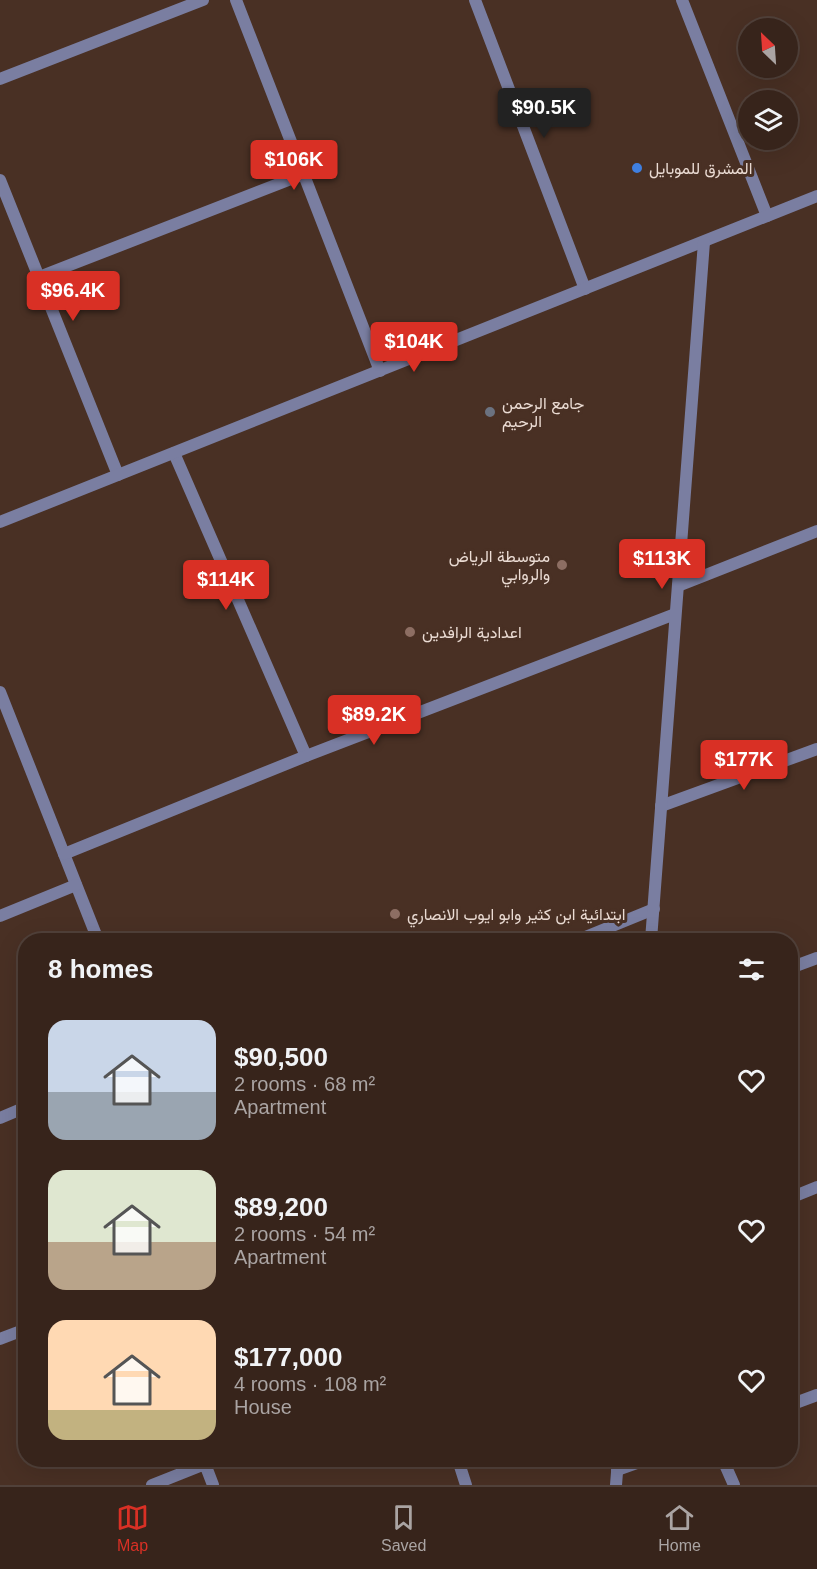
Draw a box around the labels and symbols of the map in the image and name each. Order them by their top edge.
north arrow [738,18,798,78]
pin: $90.5K [495,88,593,139]
pin: $106K [252,140,336,191]
place label: المشرق للموبايل [649,160,752,179]
marker: المشرق للموبايل [630,161,644,175]
pin: $96.4K [24,271,122,322]
pin: $104K [372,322,456,373]
place label: جامع الرحمن الرحيم [502,395,584,432]
marker: جامع الرحمن الرحيم [483,405,497,419]
pin: $113K [620,539,704,590]
place label: متوسطة الرياض والروابي [449,548,550,588]
marker: متوسطة الرياض والروابي [555,558,569,572]
pin: $114K [184,560,268,611]
place label: اعدادية الرافدين [422,624,522,643]
marker: اعدادية الرافدين [403,625,417,639]
pin: $89.2K [325,695,423,746]
pin: $177K [702,740,786,791]
place label: ابتدائية ابن كثير وابو ايوب الانصاري [407,906,625,928]
marker: ابتدائية ابن كثير وابو ايوب الانصاري [388,907,402,921]

